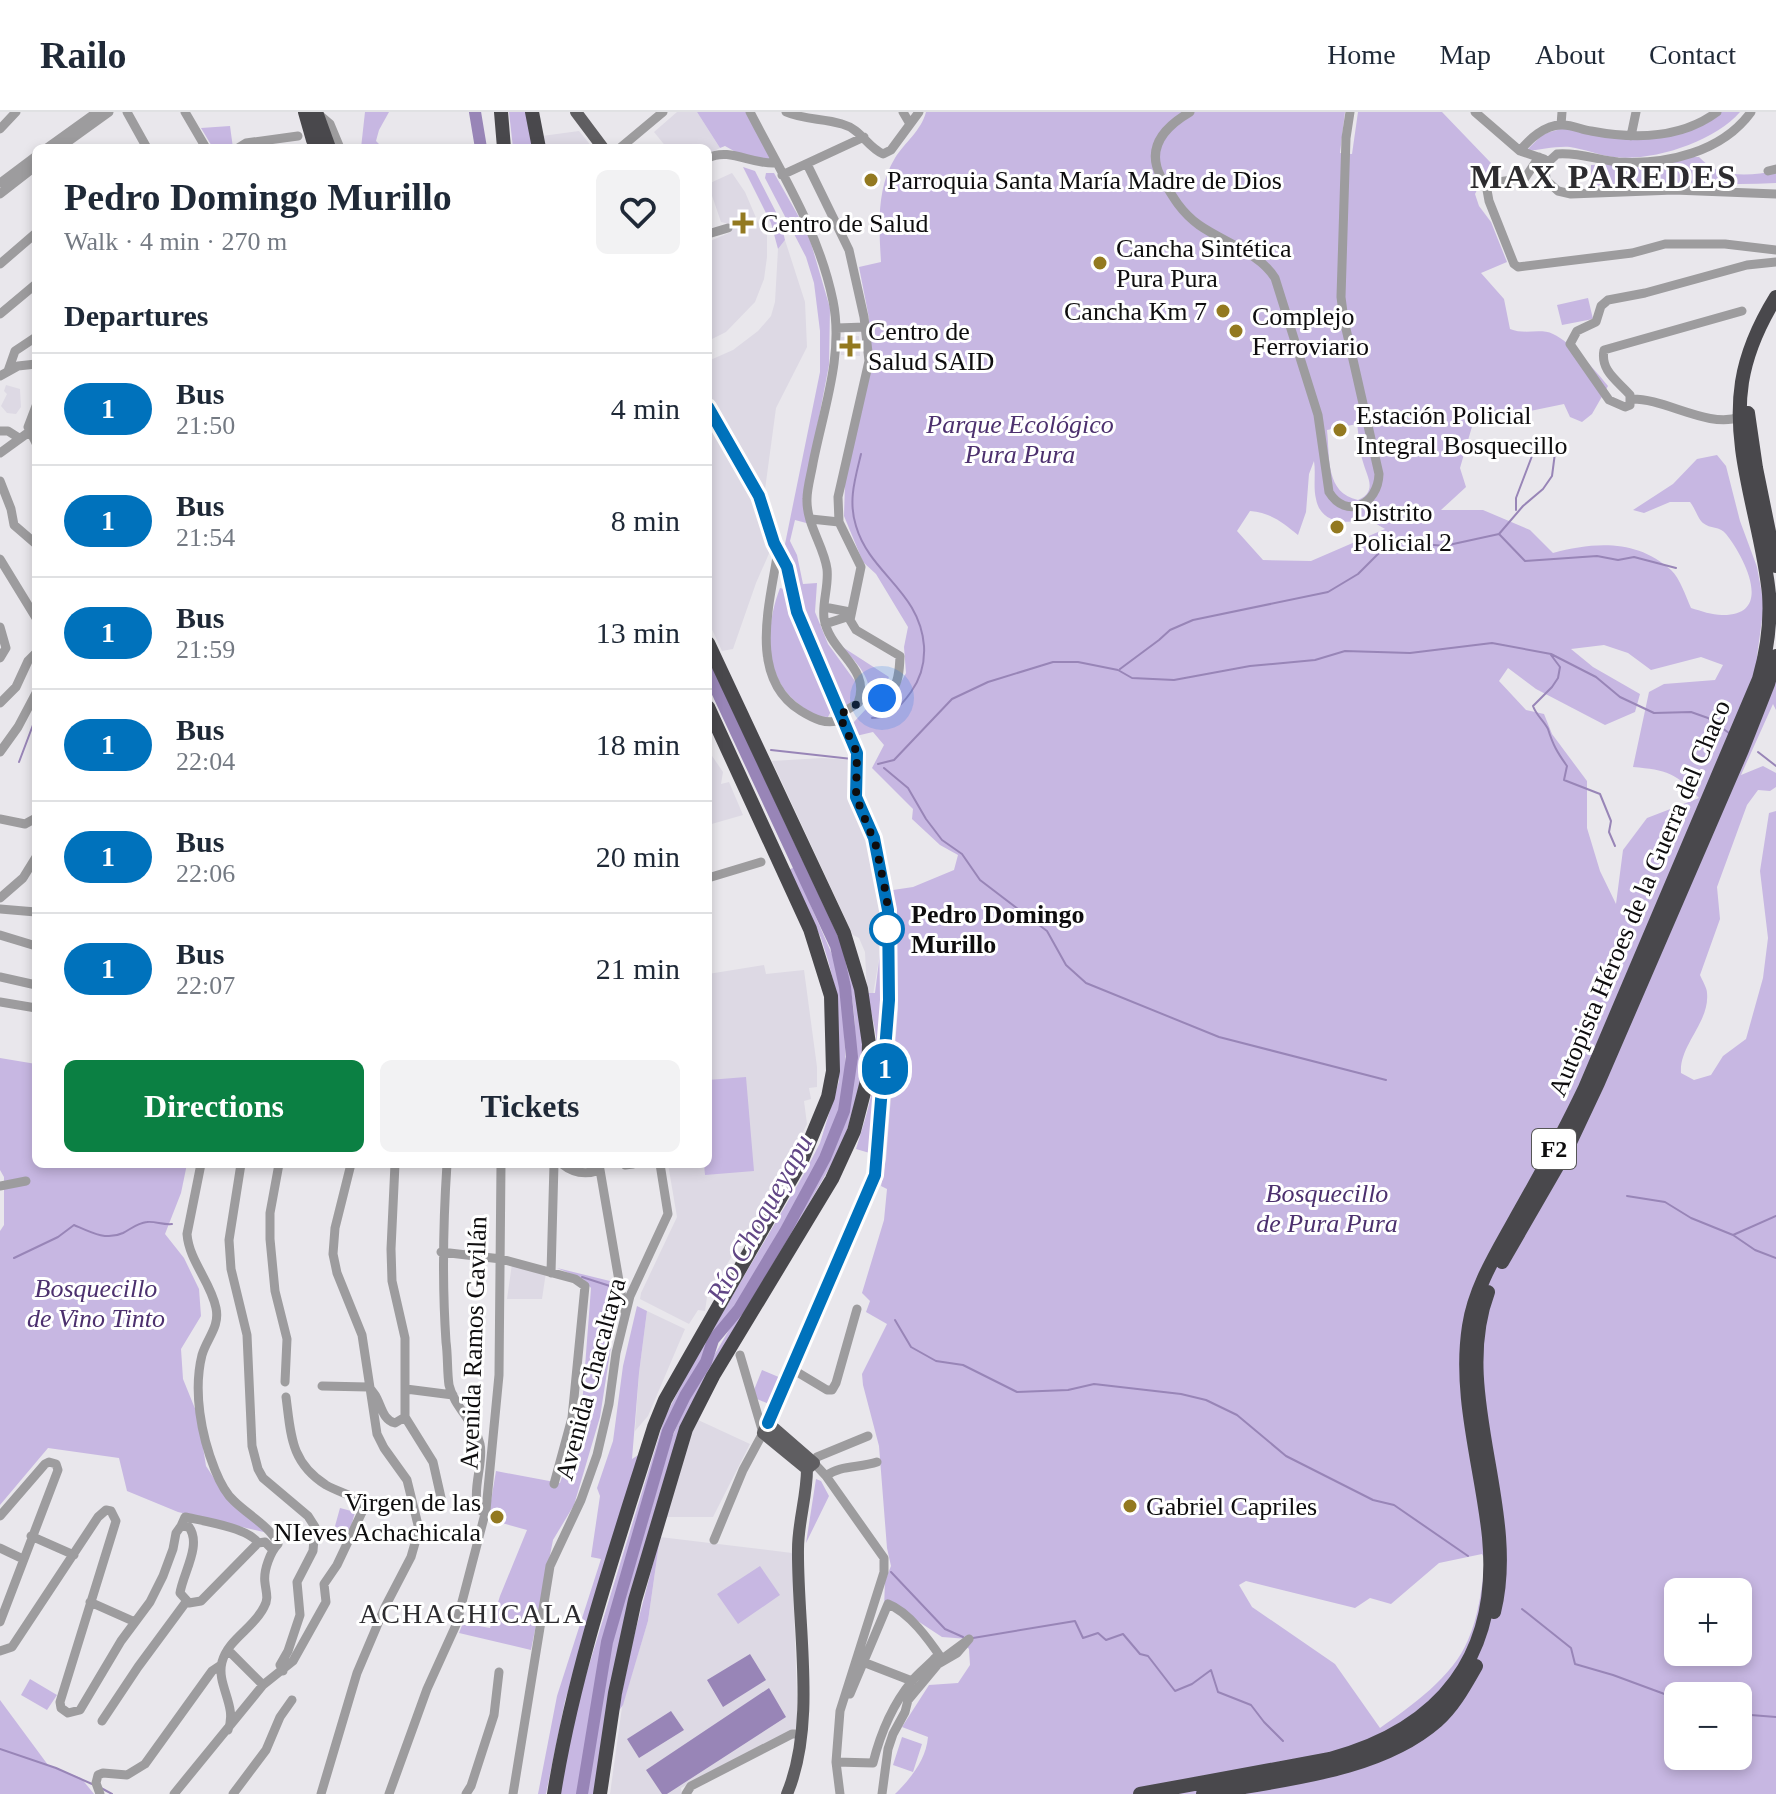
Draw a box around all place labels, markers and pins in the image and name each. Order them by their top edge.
place label: Parroquia Santa María Madre de Dios [887,166,1282,195]
marker: Parroquia Santa María Madre de Dios [862,171,880,189]
place label: Centro de Salud [761,209,929,238]
marker: Centro de Salud [732,212,754,234]
place label: Cancha Sintética Pura Pura [1116,234,1292,293]
marker: Cancha Sintética Pura Pura [1091,254,1109,272]
place label: Cancha Km 7 [1064,297,1207,326]
marker: Cancha Km 7 [1214,302,1232,320]
place label: Complejo Ferroviario [1252,302,1369,361]
place label: Centro de Salud SAID [868,317,994,376]
marker: Complejo Ferroviario [1227,322,1245,340]
marker: Centro de Salud SAID [839,335,861,357]
place label: Estación Policial Integral Bosquecillo [1356,401,1568,460]
marker: Estación Policial Integral Bosquecillo [1331,421,1349,439]
place label: Distrito Policial 2 [1353,498,1452,557]
marker: Distrito Policial 2 [1328,518,1346,536]
place label: Pedro Domingo Murillo [911,900,1085,959]
marker: Pedro Domingo Murillo [870,912,904,946]
place label: Virgen de las NIeves Achachicala [274,1488,481,1547]
place label: Gabriel Capriles [1146,1492,1317,1521]
marker: Gabriel Capriles [1121,1497,1139,1515]
marker: Virgen de las NIeves Achachicala [488,1508,506,1526]

